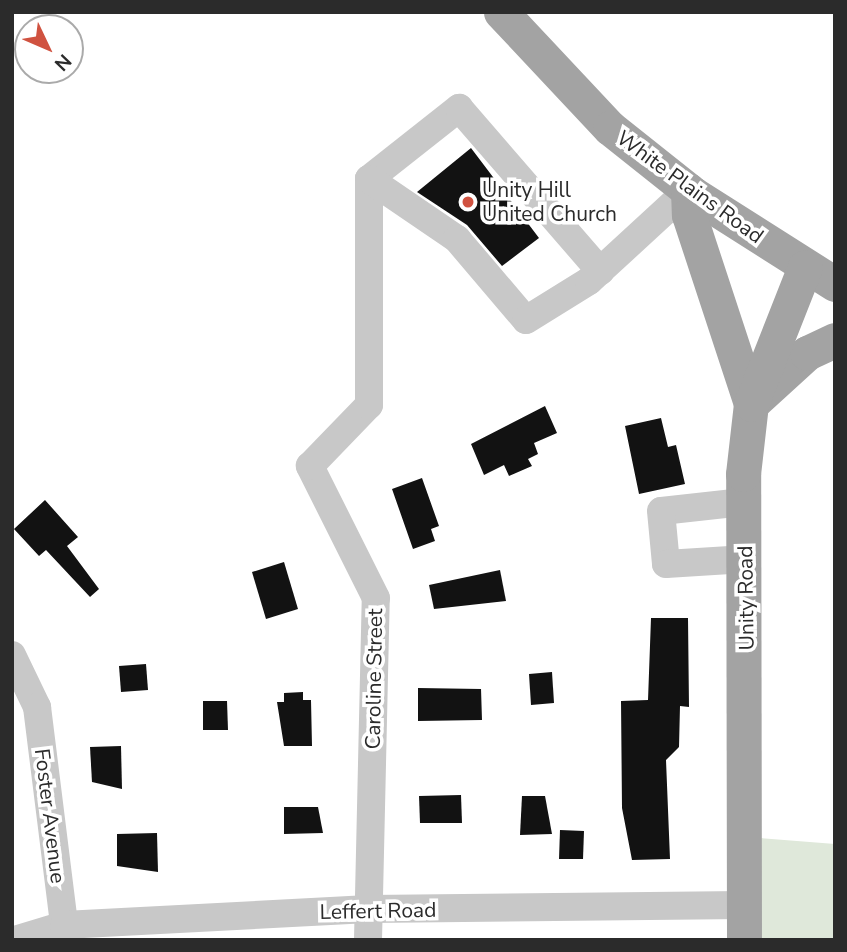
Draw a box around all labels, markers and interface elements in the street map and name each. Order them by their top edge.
north arrow [14,14,84,84]
text: N [48,48,77,76]
street label: White Plains Road [612,125,768,249]
place label: Unity Hill United Church [482,177,617,227]
marker: Unity Hill United Church [460,194,476,210]
street label: Unity Road [732,545,760,651]
street label: Caroline Street [360,608,388,750]
street label: Foster Avenue [29,747,71,885]
street label: Leffert Road [319,897,437,925]

